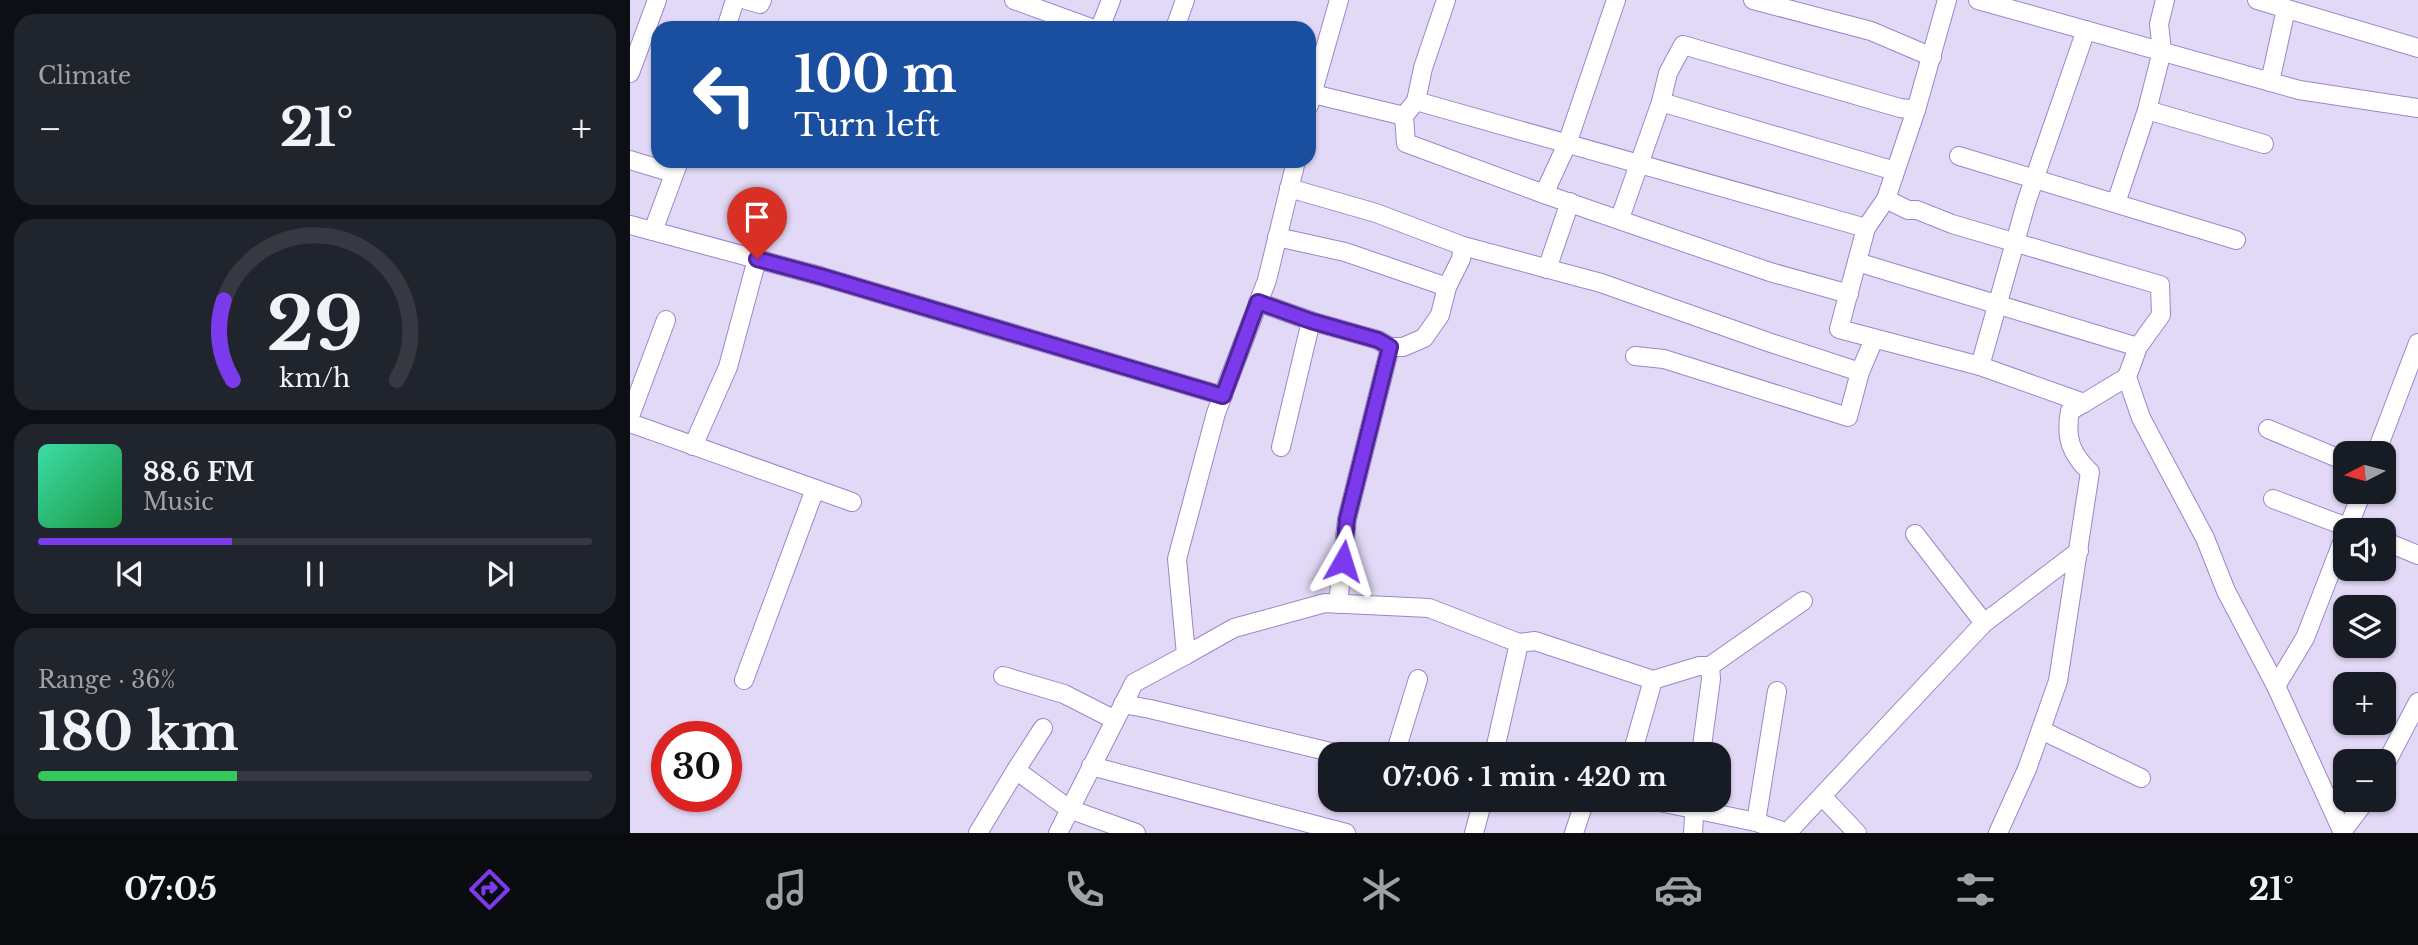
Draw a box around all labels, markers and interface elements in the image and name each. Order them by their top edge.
text: 100 m [794,44,957,105]
icon: left [679,49,770,140]
text: Climate [38,62,131,90]
text: 21° [280,96,354,160]
text: − [38,105,62,152]
text: + [571,105,592,152]
text: Turn left [794,105,940,145]
pin [727,187,787,259]
icon: arrive [738,198,776,236]
text: 29 [267,280,363,371]
text: km/h [280,363,350,394]
north arrow [2333,441,2396,504]
map controls [2333,441,2396,812]
text: 88.6 FM [143,456,255,488]
text: Music [143,488,214,516]
button: sound [2333,518,2396,581]
position arrow [1306,524,1380,598]
icon: previous [111,555,149,593]
icon: pause [296,555,334,593]
icon: next [481,555,519,593]
button: layers [2333,595,2396,658]
text: Range · 36% [38,666,176,694]
button: + [2333,672,2396,735]
text: 180 km [38,700,239,764]
speed limit sign: 30 [651,721,742,812]
button: − [2333,749,2396,812]
text: 07:06 · 1 min · 420 m [1382,761,1667,793]
icon: directions [465,865,514,914]
icon: music [762,865,811,914]
icon: phone [1060,865,1109,914]
icon: climate [1357,865,1406,914]
icon: car [1654,865,1703,914]
icon: filters [1951,865,2000,914]
text: 07:05 [124,869,217,909]
text: 21° [2248,869,2294,909]

